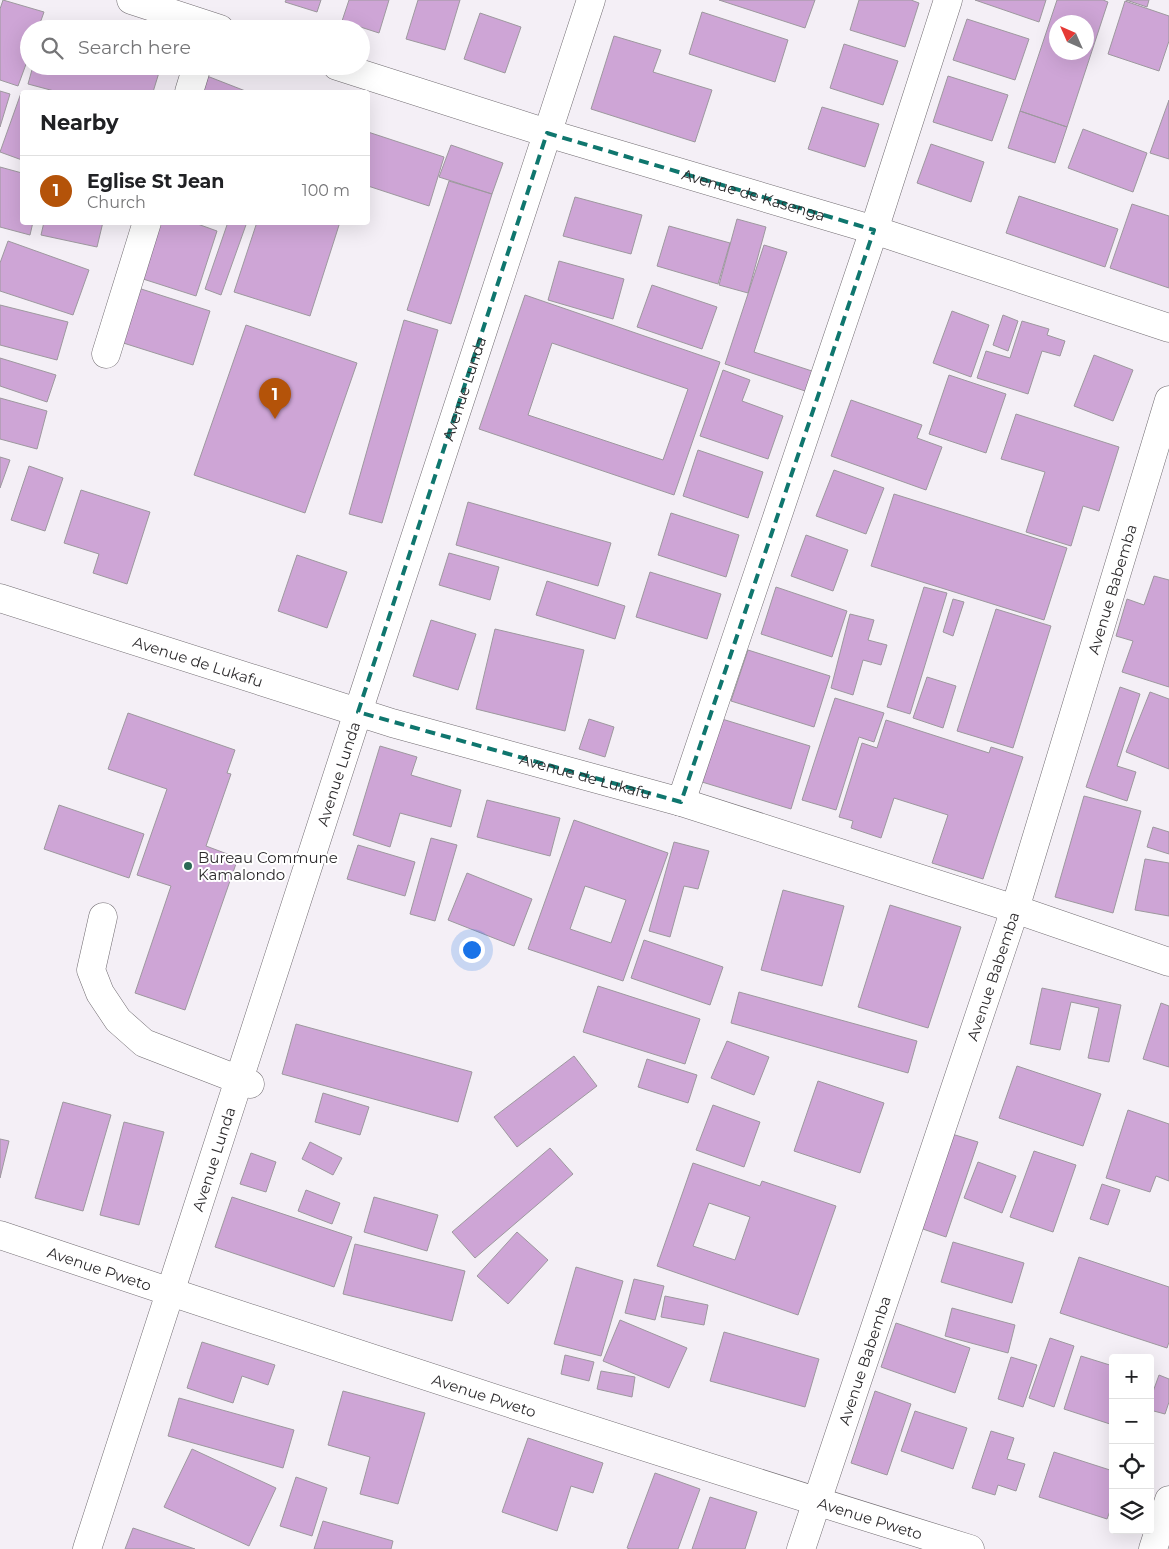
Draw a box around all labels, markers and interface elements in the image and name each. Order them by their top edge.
north arrow [1049,15,1094,60]
search box [20,20,370,75]
icon: search [38,34,66,62]
text: Search here [78,36,191,59]
text: Nearby [40,110,119,135]
street label: Avenue de Kasenga [680,164,828,225]
text: Eglise St Jean [87,170,224,193]
text: 1 [53,181,59,200]
text: 100 m [302,181,350,200]
text: Church [87,193,146,212]
street label: Avenue Lunda [438,334,490,443]
pin: 1 [259,378,291,419]
street label: Avenue Babemba [1083,522,1140,656]
street label: Avenue de Lukafu [131,632,266,691]
street label: Avenue Lunda [312,719,364,828]
street label: Avenue de Lukafu [518,749,653,803]
place label: Bureau Commune Kamalondo [198,848,338,884]
marker: Bureau Commune Kamalondo [182,860,194,872]
street label: Avenue Babemba [962,909,1023,1043]
your location [459,937,485,963]
street label: Avenue Lunda [188,1104,239,1214]
street label: Avenue Pweto [45,1242,154,1294]
street label: Avenue Babemba [834,1293,895,1427]
map controls [1109,1354,1154,1534]
button: + [1109,1354,1154,1399]
street label: Avenue Pweto [430,1369,539,1421]
button: − [1109,1399,1154,1444]
button: locate [1109,1444,1154,1489]
button: layers [1109,1489,1154,1534]
street label: Avenue Pweto [815,1493,925,1543]

